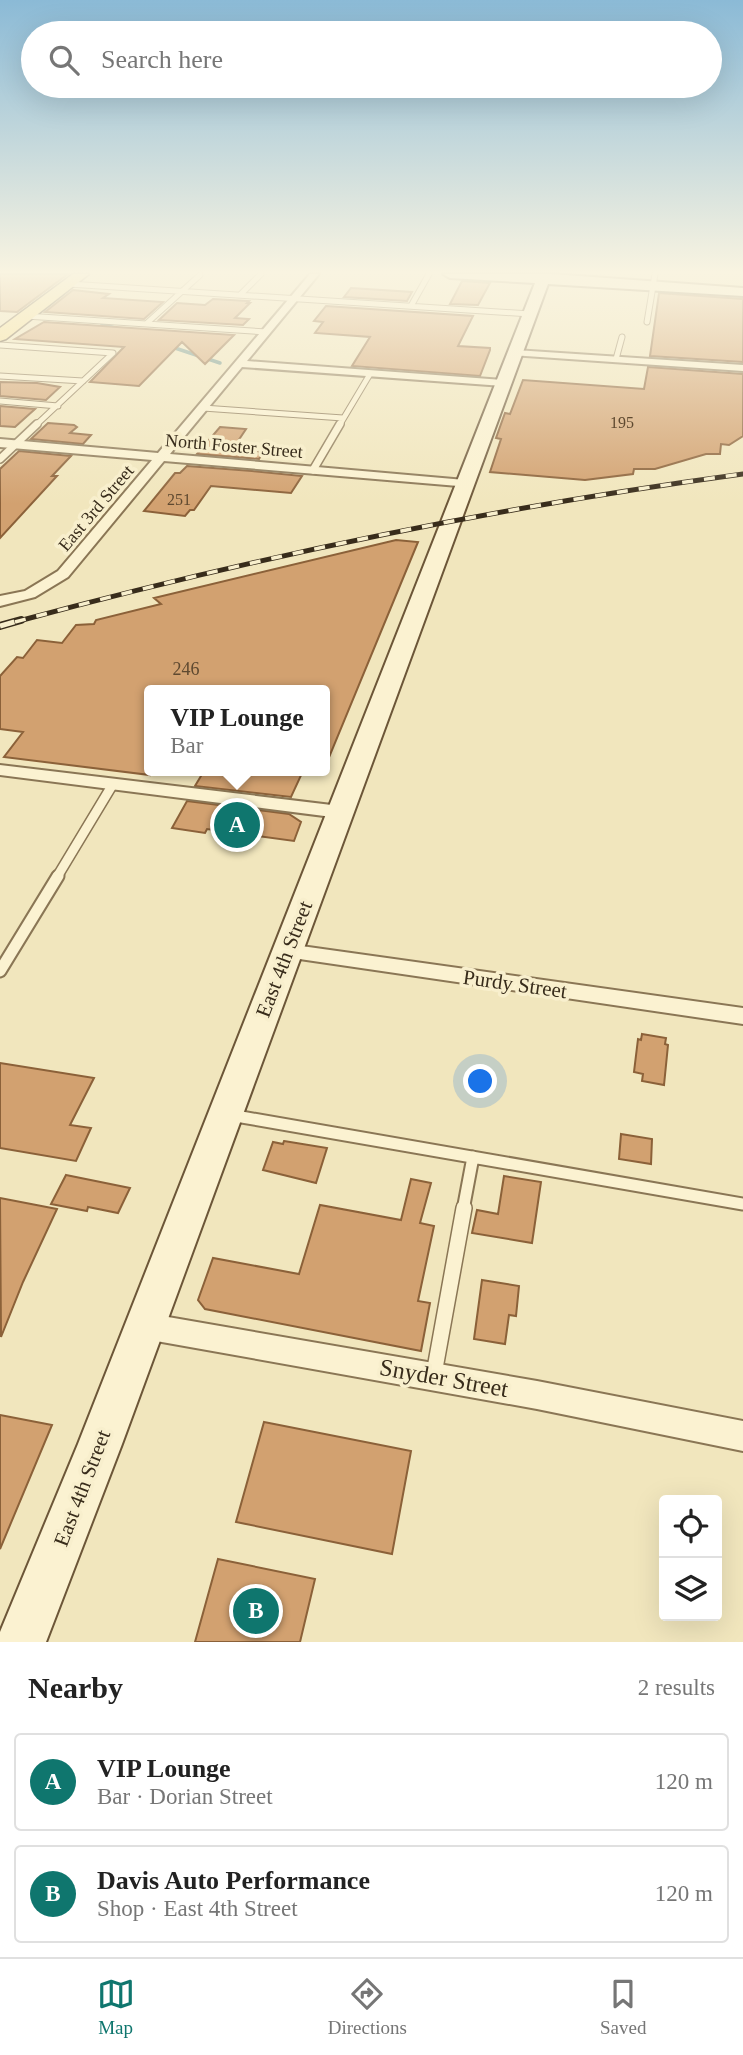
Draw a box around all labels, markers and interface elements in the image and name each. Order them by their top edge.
search box [21,21,722,98]
icon: search [45,41,83,79]
text: Search here [101,45,223,74]
house number: 195 [610,414,634,431]
street label: North Foster Street [164,430,304,462]
street label: East 3rd Street [54,461,138,555]
house number: 251 [167,491,191,508]
house number: 246 [173,659,200,679]
popup [144,685,330,776]
text: VIP Lounge [170,703,304,732]
text: Bar [170,733,203,758]
pin: A [214,799,260,851]
street label: East 4th Street [251,897,317,1020]
street label: Purdy Street [462,965,569,1003]
your location [463,1064,497,1098]
street label: Snyder Street [378,1354,511,1402]
street label: East 4th Street [49,1426,115,1549]
map controls [659,1495,722,1621]
button: locate [659,1495,722,1558]
button: layers [659,1558,722,1621]
pin: B [233,1585,279,1637]
text: Nearby [28,1671,123,1704]
text: 2 results [638,1675,715,1700]
text: VIP Lounge [97,1754,231,1783]
text: A [45,1769,61,1794]
text: 120 m [655,1769,713,1794]
text: Bar · Dorian Street [97,1784,273,1809]
text: Davis Auto Performance [97,1866,370,1895]
text: B [45,1881,61,1906]
text: 120 m [655,1881,713,1906]
text: Shop · East 4th Street [97,1896,298,1921]
tab: Map [97,1975,135,2039]
tab: Directions [328,1975,407,2039]
tab: Saved [600,1975,646,2039]

